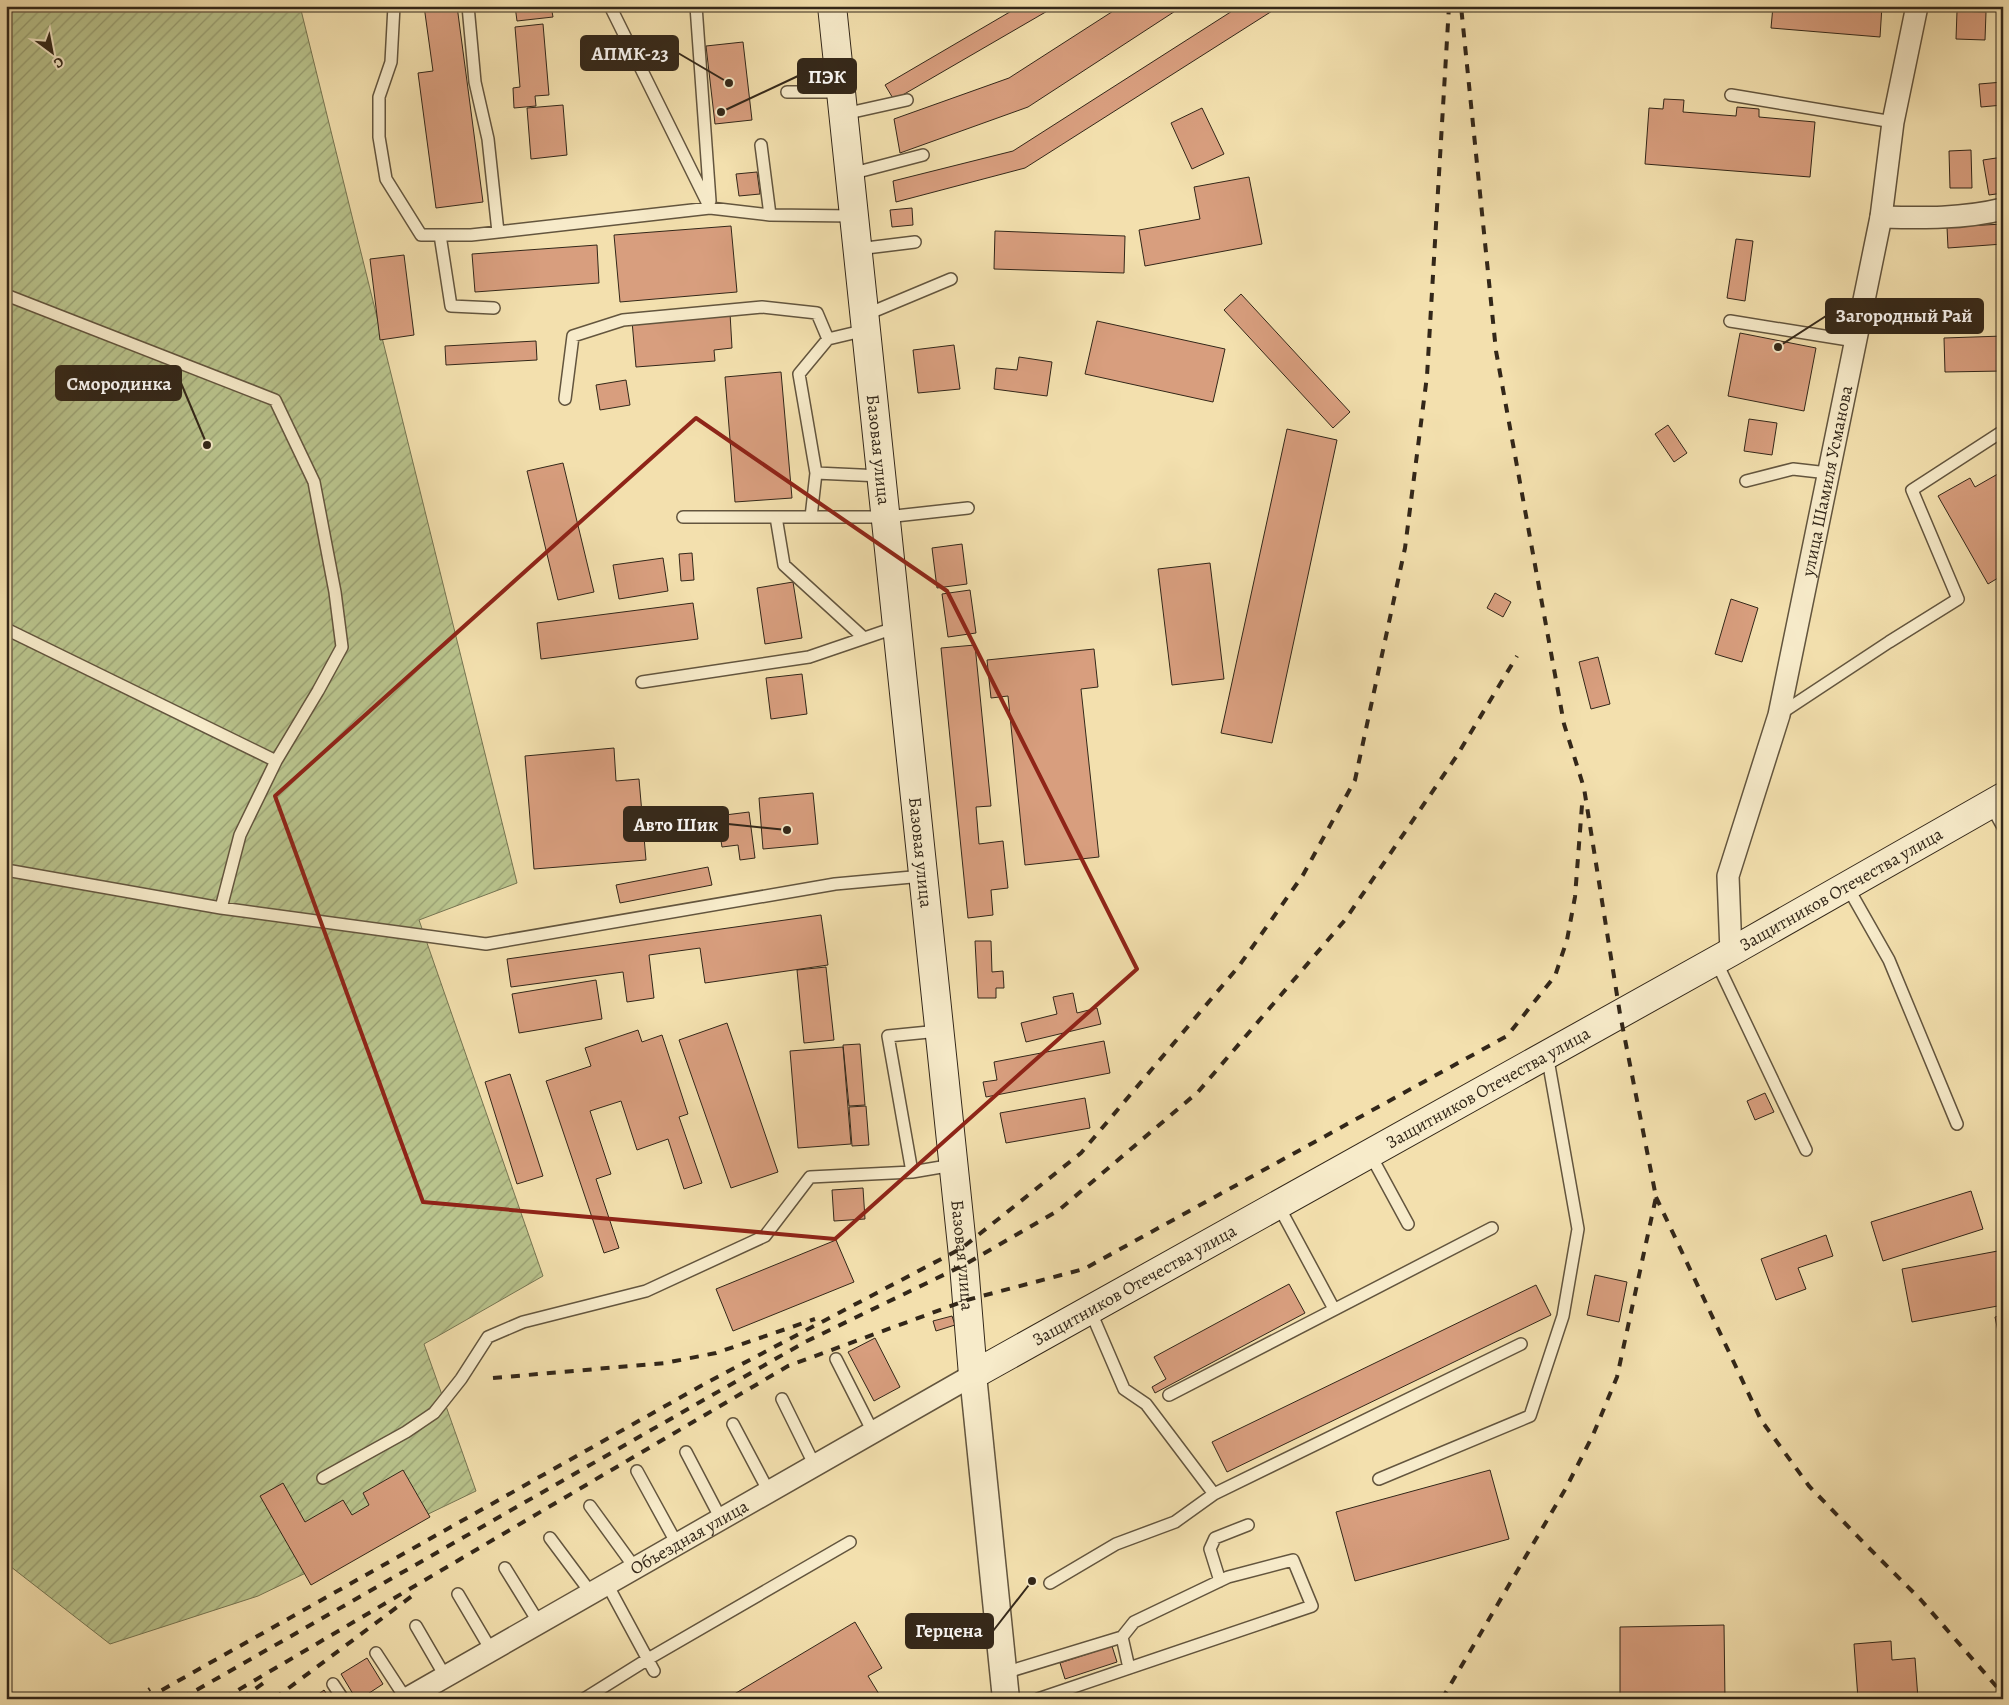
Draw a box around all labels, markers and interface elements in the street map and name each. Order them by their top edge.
north arrow [28,28,78,78]
callout: АПМК-23 [581,36,678,70]
text: АПМК-23 [590,41,669,67]
text: С [50,52,67,73]
callout: ПЭК [798,59,856,93]
text: ПЭК [808,64,846,90]
callout: Загородный Рай [1826,299,1983,333]
text: Загородный Рай [1836,303,1972,329]
callout: Смородинка [56,366,181,400]
text: Смородинка [67,371,172,397]
street label: улица Шамиля Усманова [1796,383,1858,579]
street label: Базовая улица [861,393,896,507]
street label: Базовая улица [903,796,939,910]
callout: Авто Шик [624,807,728,841]
text: Авто Шик [633,812,718,838]
street label: Защитников Отечества улица [1735,822,1948,957]
street label: Защитников Отечества улица [1382,1021,1595,1154]
street label: Базовая улица [945,1199,980,1312]
street label: Защитников Отечества улица [1028,1218,1241,1352]
street label: Объездная улица [626,1494,753,1581]
callout: Герцена [906,1614,993,1648]
text: Герцена [915,1618,984,1644]

